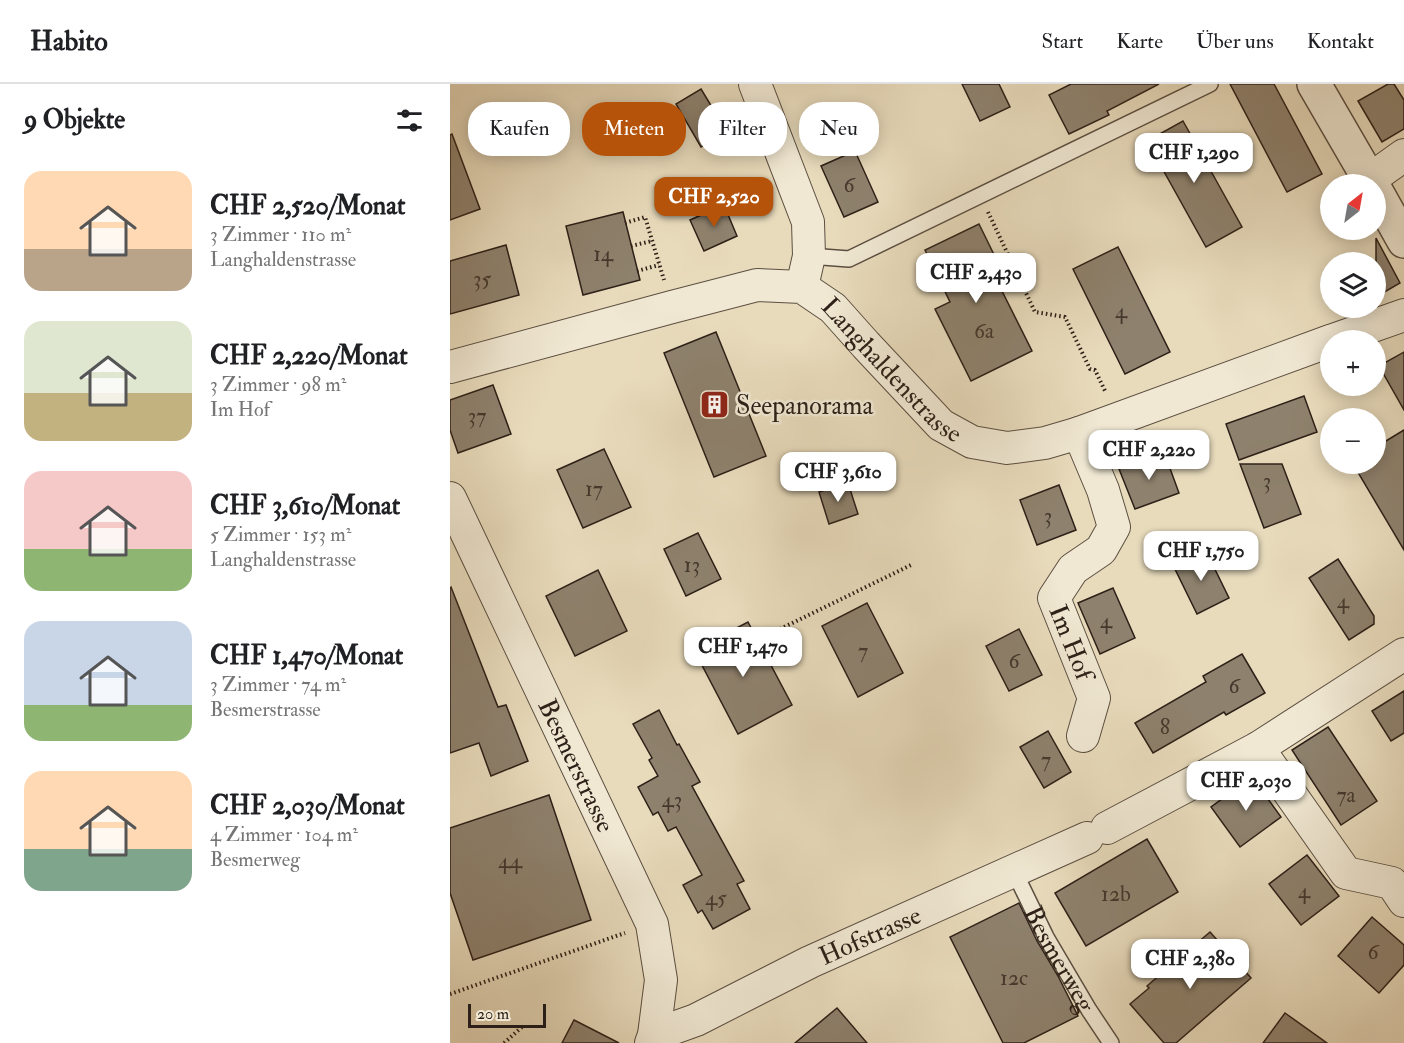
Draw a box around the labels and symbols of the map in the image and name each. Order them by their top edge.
pin: CHF 1,290 [1125,133,1263,184]
house number: 6 [843,171,856,199]
north arrow [1320,174,1386,240]
pin: CHF 2,520 [645,177,783,228]
house number: 14 [593,240,614,268]
pin: CHF 2,430 [907,253,1045,304]
house number: 35 [473,265,491,293]
street label: Langhaldenstrasse [814,291,967,450]
house number: 4 [1115,297,1128,325]
house number: 6a [974,317,995,345]
building icon: Seepanorama [699,389,731,421]
place label: Seepanorama [736,390,873,423]
house number: 37 [468,402,486,430]
pin: CHF 2,220 [1080,430,1218,481]
pin: CHF 3,610 [769,452,907,503]
house number: 3 [1263,467,1271,495]
house number: 17 [585,475,603,503]
house number: 3 [1044,502,1052,530]
pin: CHF 1,750 [1132,531,1270,582]
house number: 13 [684,551,700,579]
house number: 4 [1337,587,1350,615]
street label: Im Hof [1041,600,1101,688]
house number: 4 [1100,607,1113,635]
pin: CHF 1,470 [674,627,812,678]
house number: 7 [858,637,868,665]
house number: 6 [1008,647,1021,675]
house number: 6 [1228,672,1241,700]
street label: Besmerstrasse [531,694,621,838]
house number: 8 [1160,713,1170,741]
house number: 7 [1041,746,1051,774]
pin: CHF 2,030 [1177,761,1315,812]
house number: 7a [1336,781,1357,809]
house number: 43 [662,786,682,814]
house number: 44 [498,847,523,875]
house number: 4 [1298,877,1311,905]
house number: 12b [1101,880,1131,908]
house number: 45 [705,884,727,912]
street label: Hofstrasse [814,899,926,973]
street label: Besmerweg [1016,901,1102,1019]
house number: 6 [1367,938,1380,966]
pin: CHF 2,380 [1121,939,1259,990]
house number: 12c [1000,964,1028,992]
scale bar [468,1001,546,1028]

